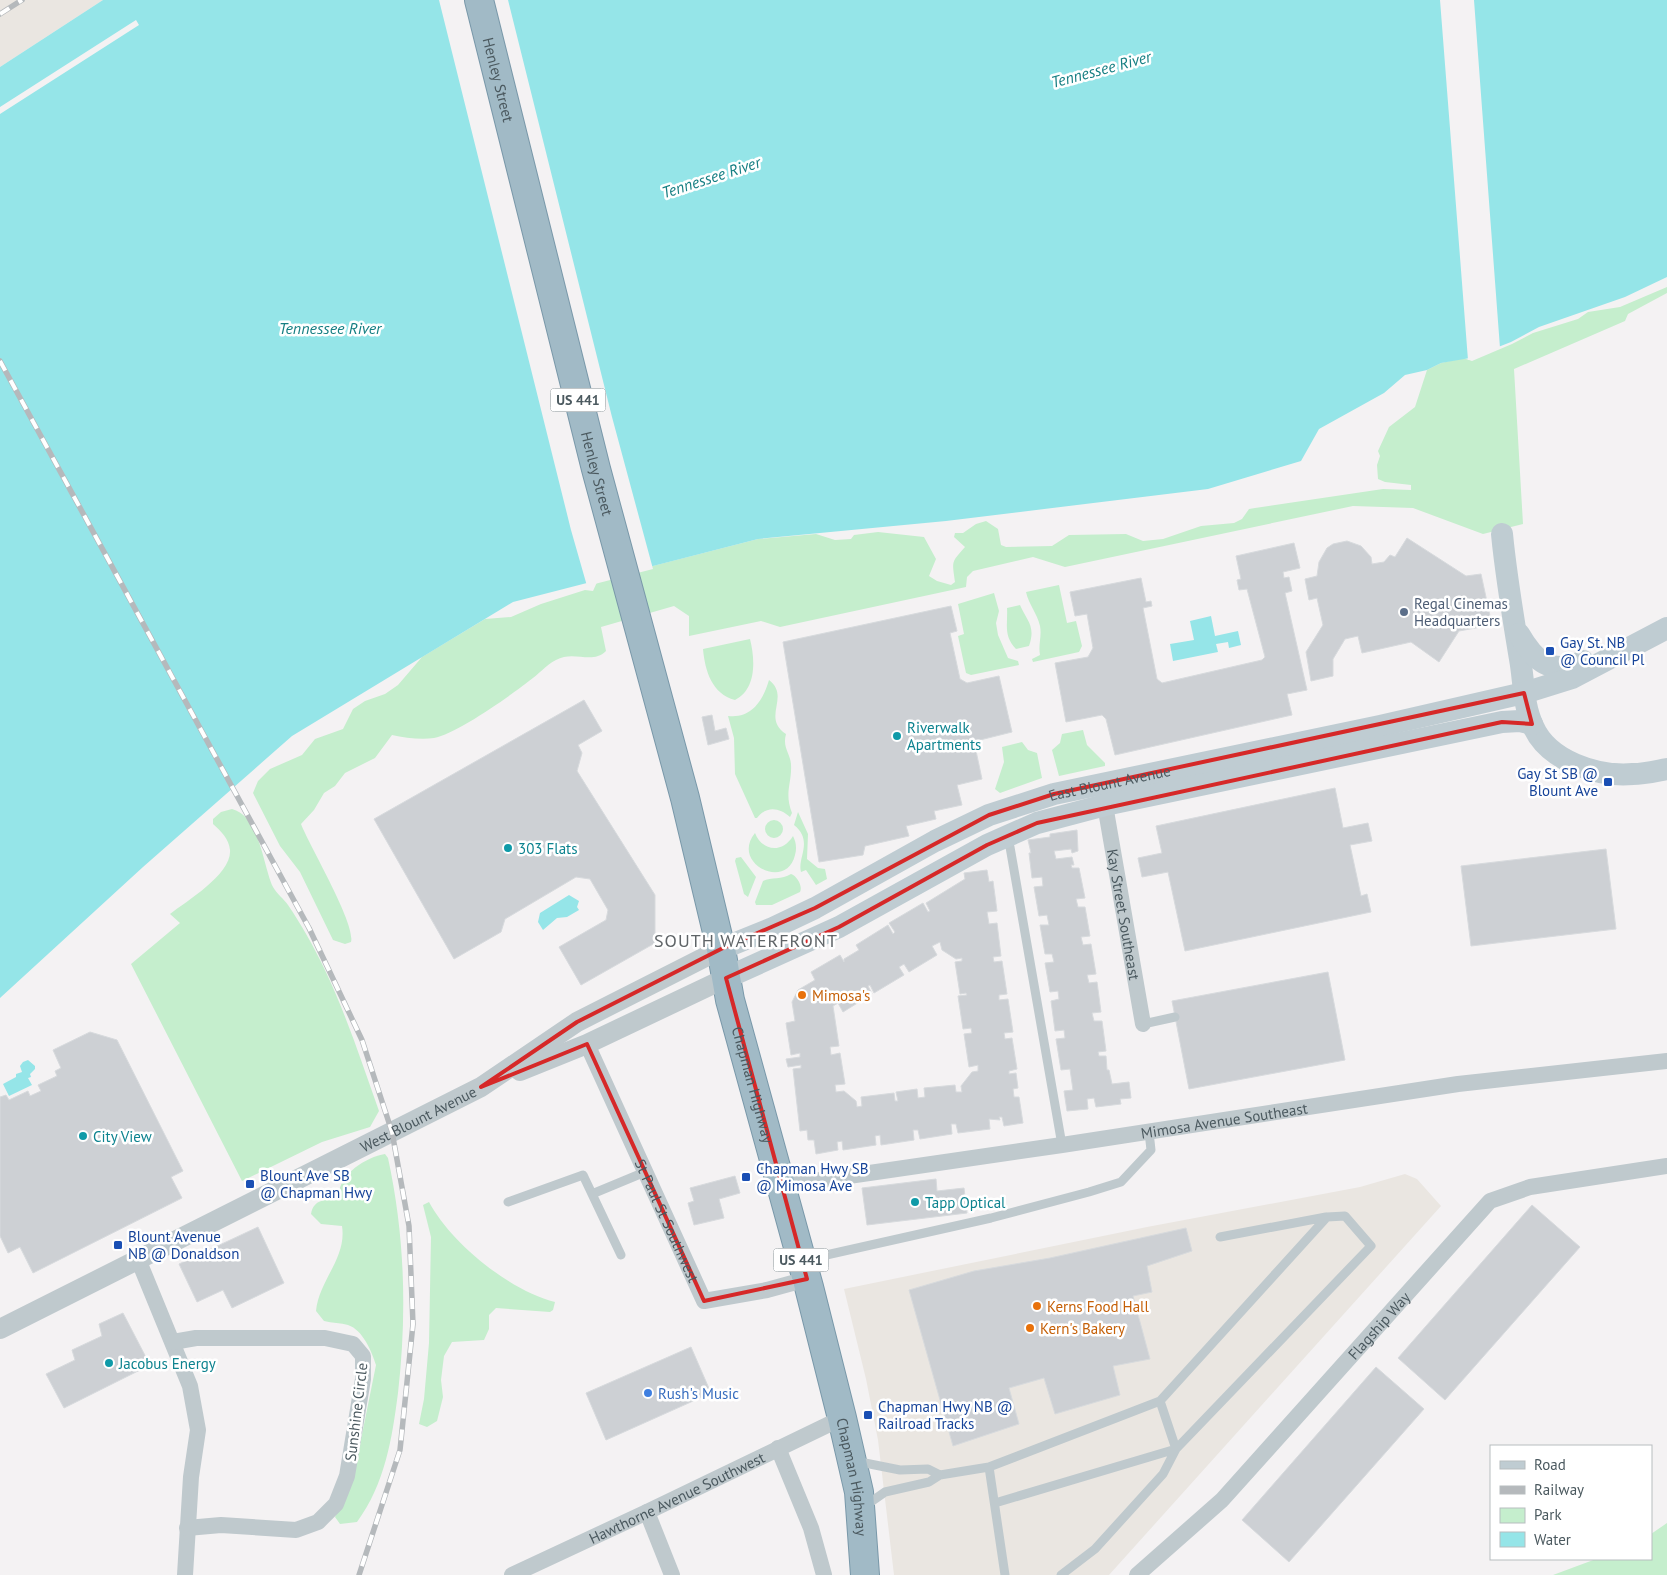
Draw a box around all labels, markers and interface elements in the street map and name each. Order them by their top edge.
street label: Henley Street [479,35,519,124]
water label: Tennessee River [1049,46,1155,92]
water label: Tennessee River [659,151,765,202]
water label: Tennessee River [279,318,383,338]
road number: US 441 [550,388,606,412]
street label: Henley Street [577,429,618,518]
place label: Regal Cinemas Headquarters [1414,594,1508,630]
marker: Regal Cinemas Headquarters [1398,606,1410,618]
place label: Gay St. NB @ Council Pl [1560,633,1645,669]
marker: Gay St. NB @ Council Pl [1544,645,1556,657]
place label: Riverwalk Apartments [907,718,981,754]
marker: Riverwalk Apartments [891,730,903,742]
street label: East Blount Avenue [1046,760,1172,805]
place label: Gay St SB @ Blount Ave [1517,764,1598,800]
marker: Gay St SB @ Blount Ave [1602,776,1614,788]
place label: 303 Flats [518,839,578,858]
marker: 303 Flats [502,842,514,854]
street label: Kay Street Southeast [1103,847,1145,981]
district label: SOUTH WATERFRONT [654,929,838,952]
place label: Mimosa's [812,986,870,1005]
marker: Mimosa's [796,989,808,1001]
street label: Chapman Highway [728,1024,778,1145]
street label: West Blount Avenue [357,1081,479,1156]
street label: Mimosa Avenue Southeast [1140,1098,1309,1142]
place label: City View [93,1127,152,1146]
marker: City View [77,1130,89,1142]
street label: St Paul St Southwest [631,1156,704,1285]
place label: Chapman Hwy SB @ Mimosa Ave [756,1159,869,1195]
place label: Blount Ave SB @ Chapman Hwy [260,1166,372,1202]
marker: Chapman Hwy SB @ Mimosa Ave [740,1171,752,1183]
marker: Blount Ave SB @ Chapman Hwy [244,1178,256,1190]
place label: Tapp Optical [925,1193,1006,1212]
marker: Tapp Optical [909,1196,921,1208]
place label: Blount Avenue NB @ Donaldson [128,1227,239,1263]
marker: Blount Avenue NB @ Donaldson [112,1239,124,1251]
road number: US 441 [774,1248,828,1272]
street label: Flagship Way [1343,1288,1414,1363]
place label: Kerns Food Hall [1047,1297,1149,1316]
marker: Kerns Food Hall [1031,1300,1043,1312]
place label: Kern's Bakery [1040,1319,1125,1338]
marker: Kern's Bakery [1024,1322,1036,1334]
place label: Jacobus Energy [118,1354,216,1373]
marker: Jacobus Energy [103,1357,115,1369]
street label: Sunshine Circle [341,1362,371,1462]
place label: Rush's Music [658,1384,739,1403]
marker: Rush's Music [642,1387,654,1399]
place label: Chapman Hwy NB @ Railroad Tracks [878,1397,1013,1433]
marker: Chapman Hwy NB @ Railroad Tracks [862,1409,874,1421]
street label: Chapman Highway [833,1416,872,1537]
legend [1490,1445,1652,1560]
street label: Hawthorne Avenue Southwest [586,1447,768,1547]
text: Road [1534,1455,1566,1474]
text: Railway [1534,1480,1584,1499]
text: Park [1534,1505,1562,1524]
text: Water [1534,1530,1571,1549]

